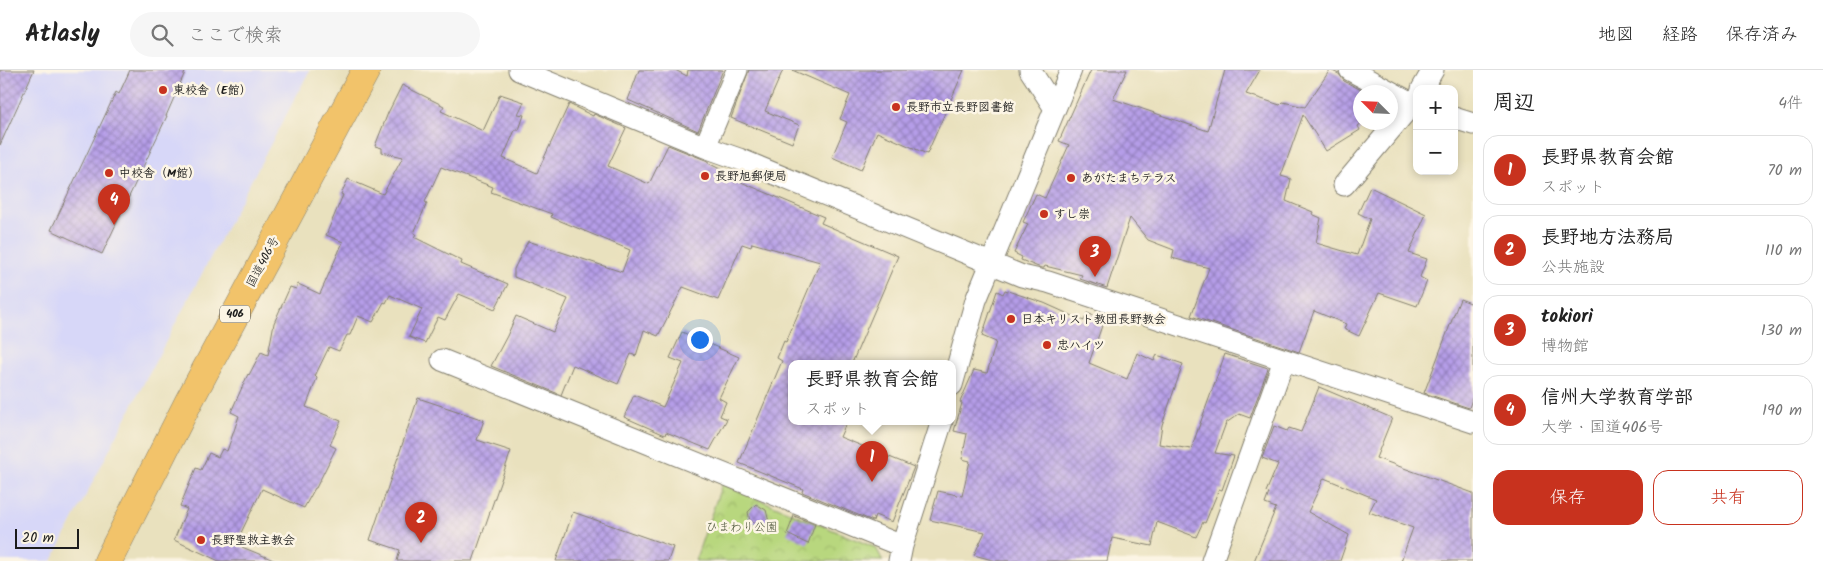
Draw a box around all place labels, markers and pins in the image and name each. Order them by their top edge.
place label: 東校舎（E館） [173,81,252,100]
marker: 東校舎（E館） [157,84,169,96]
place label: 長野市立長野図書館 [906,98,1014,117]
marker: 長野市立長野図書館 [890,101,902,113]
place label: 中校舎（M館） [119,164,200,183]
marker: 中校舎（M館） [103,167,115,179]
place label: 長野旭郵便局 [715,167,787,186]
place label: あがたまちテラス [1081,169,1177,188]
marker: 長野旭郵便局 [699,170,711,182]
marker: あがたまちテラス [1065,172,1077,184]
pin: 4 [98,184,130,225]
place label: すし崇 [1054,205,1090,224]
marker: すし崇 [1038,208,1050,220]
pin: 3 [1079,236,1111,277]
place label: 日本キリスト教団長野教会 [1021,310,1166,329]
marker: 日本キリスト教団長野教会 [1005,313,1017,325]
place label: 忠ハイツ [1057,336,1105,355]
marker: 忠ハイツ [1041,339,1053,351]
pin: 1 [856,441,888,482]
pin: 2 [405,502,437,543]
place label: 長野聖救主教会 [211,531,295,550]
marker: 長野聖救主教会 [195,534,207,546]

